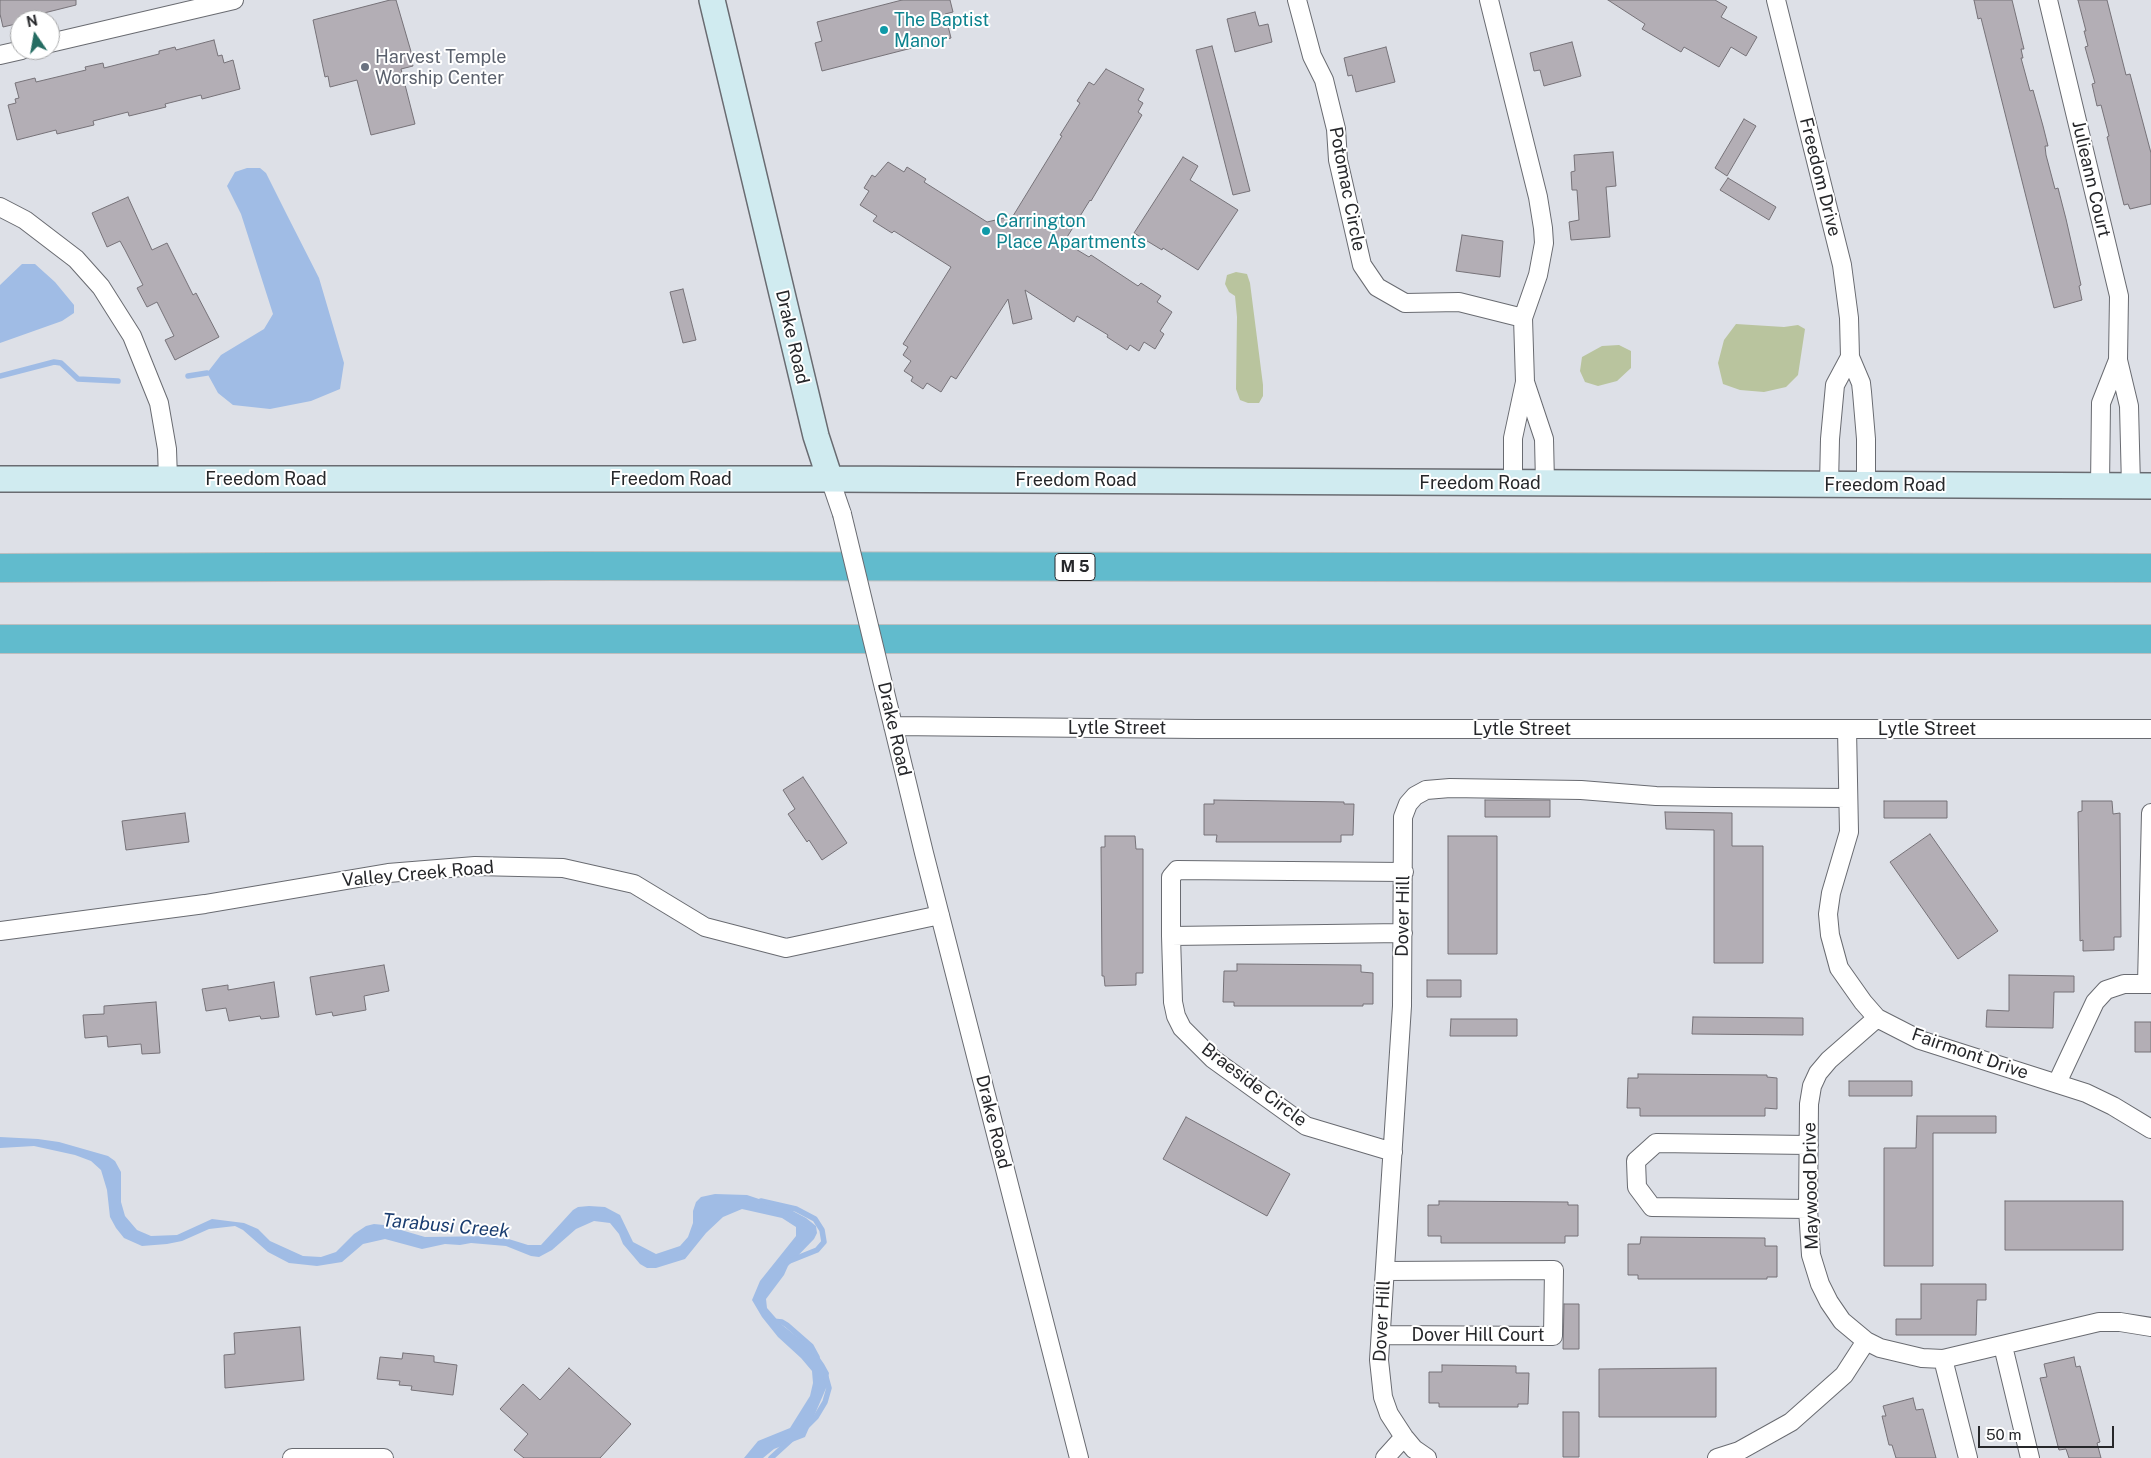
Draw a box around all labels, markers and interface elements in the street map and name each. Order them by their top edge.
place label: The Baptist Manor [894,9,989,52]
north arrow [10,10,60,60]
text: N [25,12,39,30]
marker: The Baptist Manor [878,24,890,36]
place label: Harvest Temple Worship Center [375,46,506,88]
marker: Harvest Temple Worship Center [359,61,371,73]
street label: Freedom Drive [1795,115,1845,239]
street label: Julieann Court [2067,118,2115,240]
street label: Potomac Circle [1324,125,1370,253]
place label: Carrington Place Apartments [996,210,1146,252]
marker: Carrington Place Apartments [980,225,992,237]
street label: Drake Road [771,288,813,386]
street label: Freedom Road [205,468,327,490]
street label: Freedom Road [610,468,732,490]
street label: Freedom Road [1015,469,1137,491]
street label: Freedom Road [1419,472,1541,494]
street label: Freedom Road [1824,474,1946,496]
road number: M 5 [1055,554,1095,580]
street label: Drake Road [873,680,915,778]
street label: Lytle Street [1068,717,1166,739]
street label: Lytle Street [1473,718,1571,740]
street label: Lytle Street [1878,718,1976,740]
street label: Valley Creek Road [341,857,495,891]
street label: Dover Hill [1391,875,1415,957]
street label: Fairmont Drive [1909,1024,2031,1084]
street label: Braeside Circle [1197,1038,1311,1132]
street label: Drake Road [971,1073,1015,1171]
street label: Maywood Drive [1799,1122,1823,1250]
water label: Tarabusi Creek [381,1209,511,1243]
street label: Dover Hill [1369,1279,1395,1363]
street label: Dover Hill Court [1411,1324,1545,1346]
scale bar [1981,1416,2117,1448]
text: 50 m [1986,1426,2021,1443]

